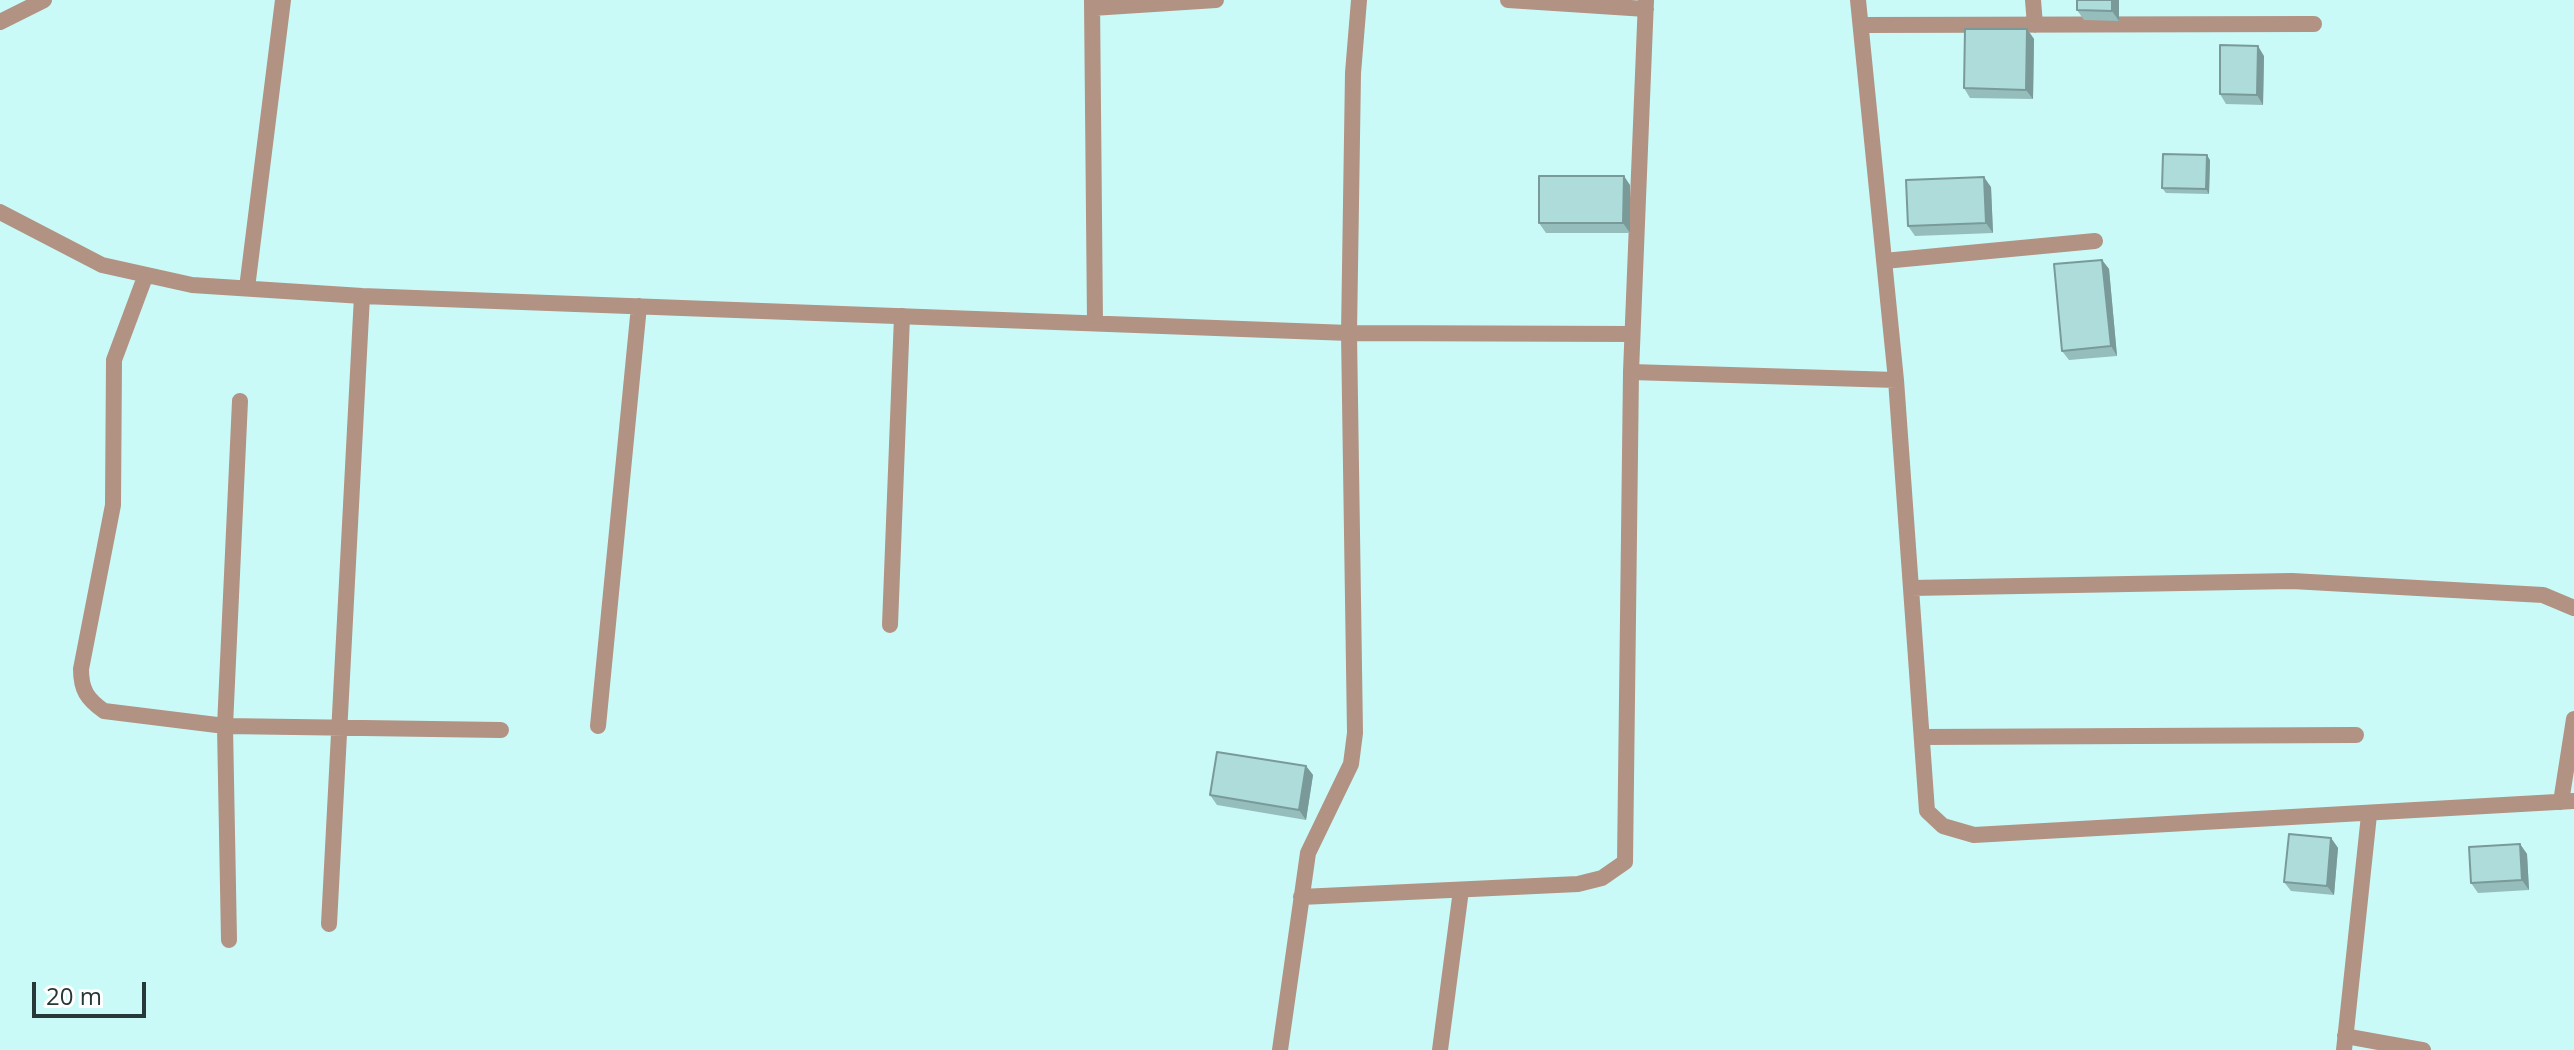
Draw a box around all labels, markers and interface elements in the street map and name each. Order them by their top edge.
scale bar [36,966,150,1016]
text: 20 m [46,979,102,1012]

